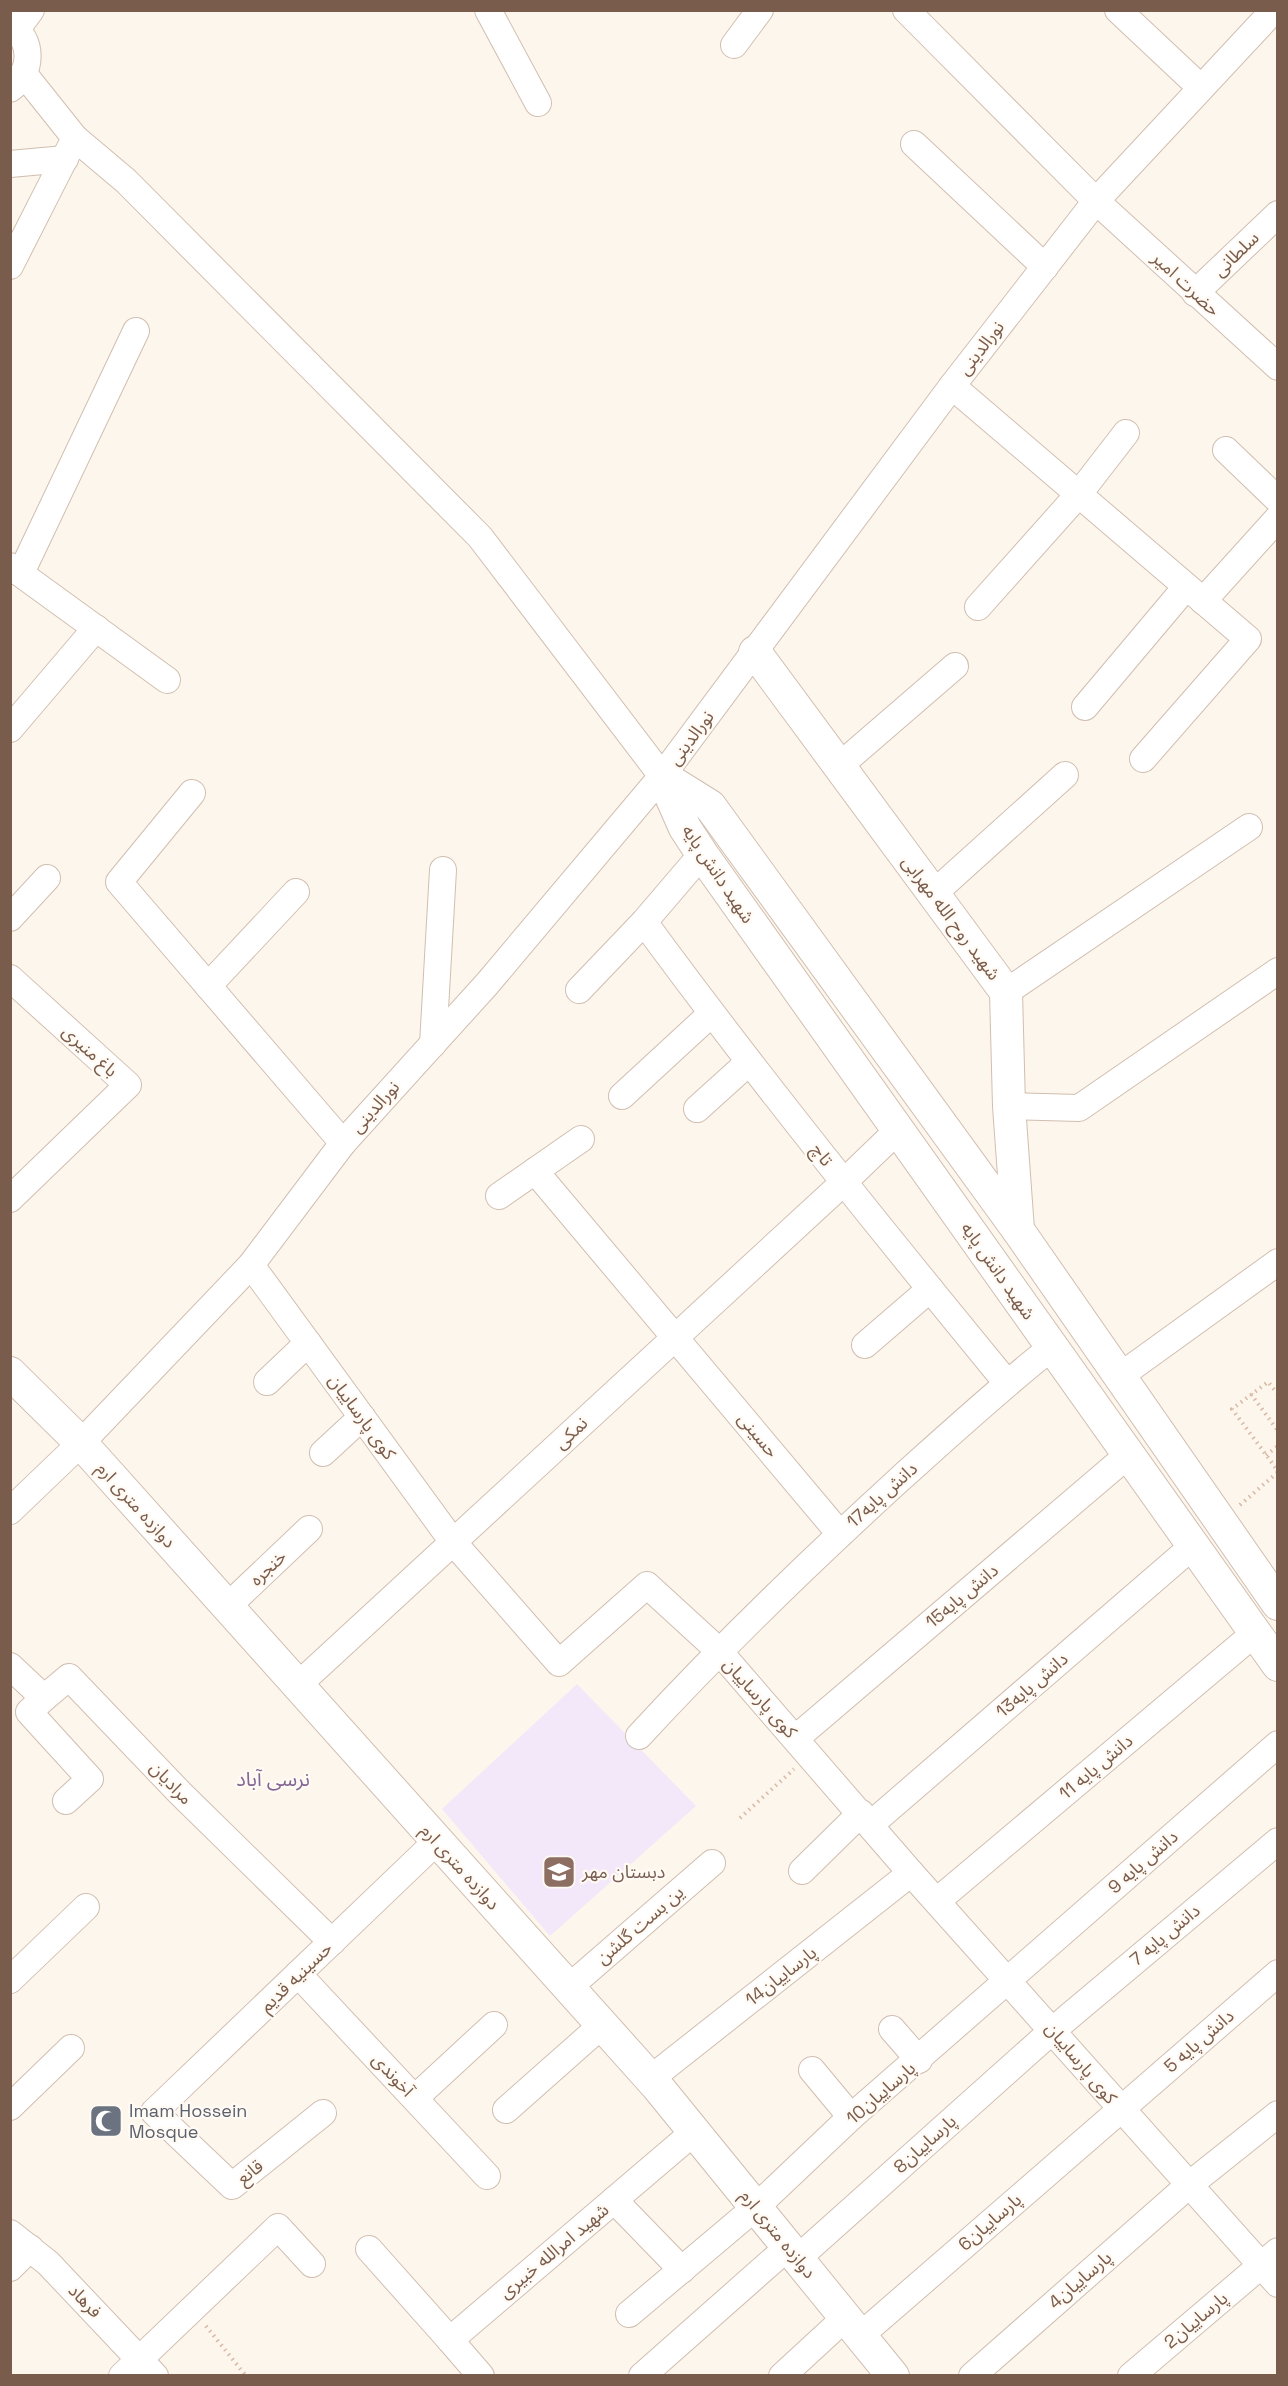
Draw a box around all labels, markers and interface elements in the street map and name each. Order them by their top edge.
street label: سلطانی [1208,226,1264,281]
street label: حضرت امیر [1147,246,1225,321]
street label: نورالدینی [952,316,1009,380]
street label: نورالدینی [663,706,719,770]
street label: شهید دانش پایه [677,820,760,928]
street label: شهید روح الله مهرابی [895,851,1006,986]
street label: باغ منیری [56,1020,123,1084]
street label: نورالدینی [345,1076,404,1138]
street label: تاچ [805,1139,838,1172]
street label: شهید دانش پایه [956,1217,1041,1324]
street label: کوی پارساییان [324,1370,401,1464]
street label: حسینی [733,1407,784,1462]
street label: نمکی [549,1411,592,1454]
street label: دوازده متری ارم [89,1457,181,1554]
street label: دانش پایه17 [841,1457,922,1533]
street label: خنجره [244,1545,291,1590]
street label: دانش پایه15 [920,1558,1003,1633]
street label: دانش پایه13 [991,1647,1073,1722]
street label: کوی پارساییان [718,1653,803,1743]
street label: دانش پایه 11 [1054,1729,1137,1804]
street label: مرادیان [145,1756,198,1809]
district label: نرسی آباد [236,1766,310,1792]
street label: دوازده متری ارم [413,1819,505,1916]
street label: دانش پایه 9 [1103,1825,1183,1898]
school or university icon: دبستان مهر [541,1854,577,1890]
place label: دبستان مهر [581,1860,665,1883]
street label: ین بست گلشن [591,1880,688,1969]
street label: دانش پایه 7 [1125,1899,1205,1971]
street label: حسینیه قدیم [255,1936,338,2018]
street label: پارساییان14 [740,1941,821,2011]
street label: دانش پایه 5 [1159,2004,1239,2077]
street label: کوی پارساییان [1040,2017,1123,2109]
street label: آخوندی [367,2048,420,2102]
street label: پارساییان10 [841,2056,920,2129]
place label: Imam Hossein Mosque [129,2099,247,2143]
mosque icon: Imam Hossein Mosque [88,2103,124,2139]
street label: پارساییان8 [888,2109,961,2178]
street label: قانع [232,2154,270,2192]
street label: دوازده متری ارم [733,2184,821,2285]
street label: پارساییان6 [953,2188,1026,2256]
street label: شهید امرالله خبیری [494,2198,613,2303]
street label: پارساییان4 [1043,2246,1116,2314]
street label: فرهاد [64,2279,107,2323]
street label: پارساییان2 [1159,2286,1232,2353]

